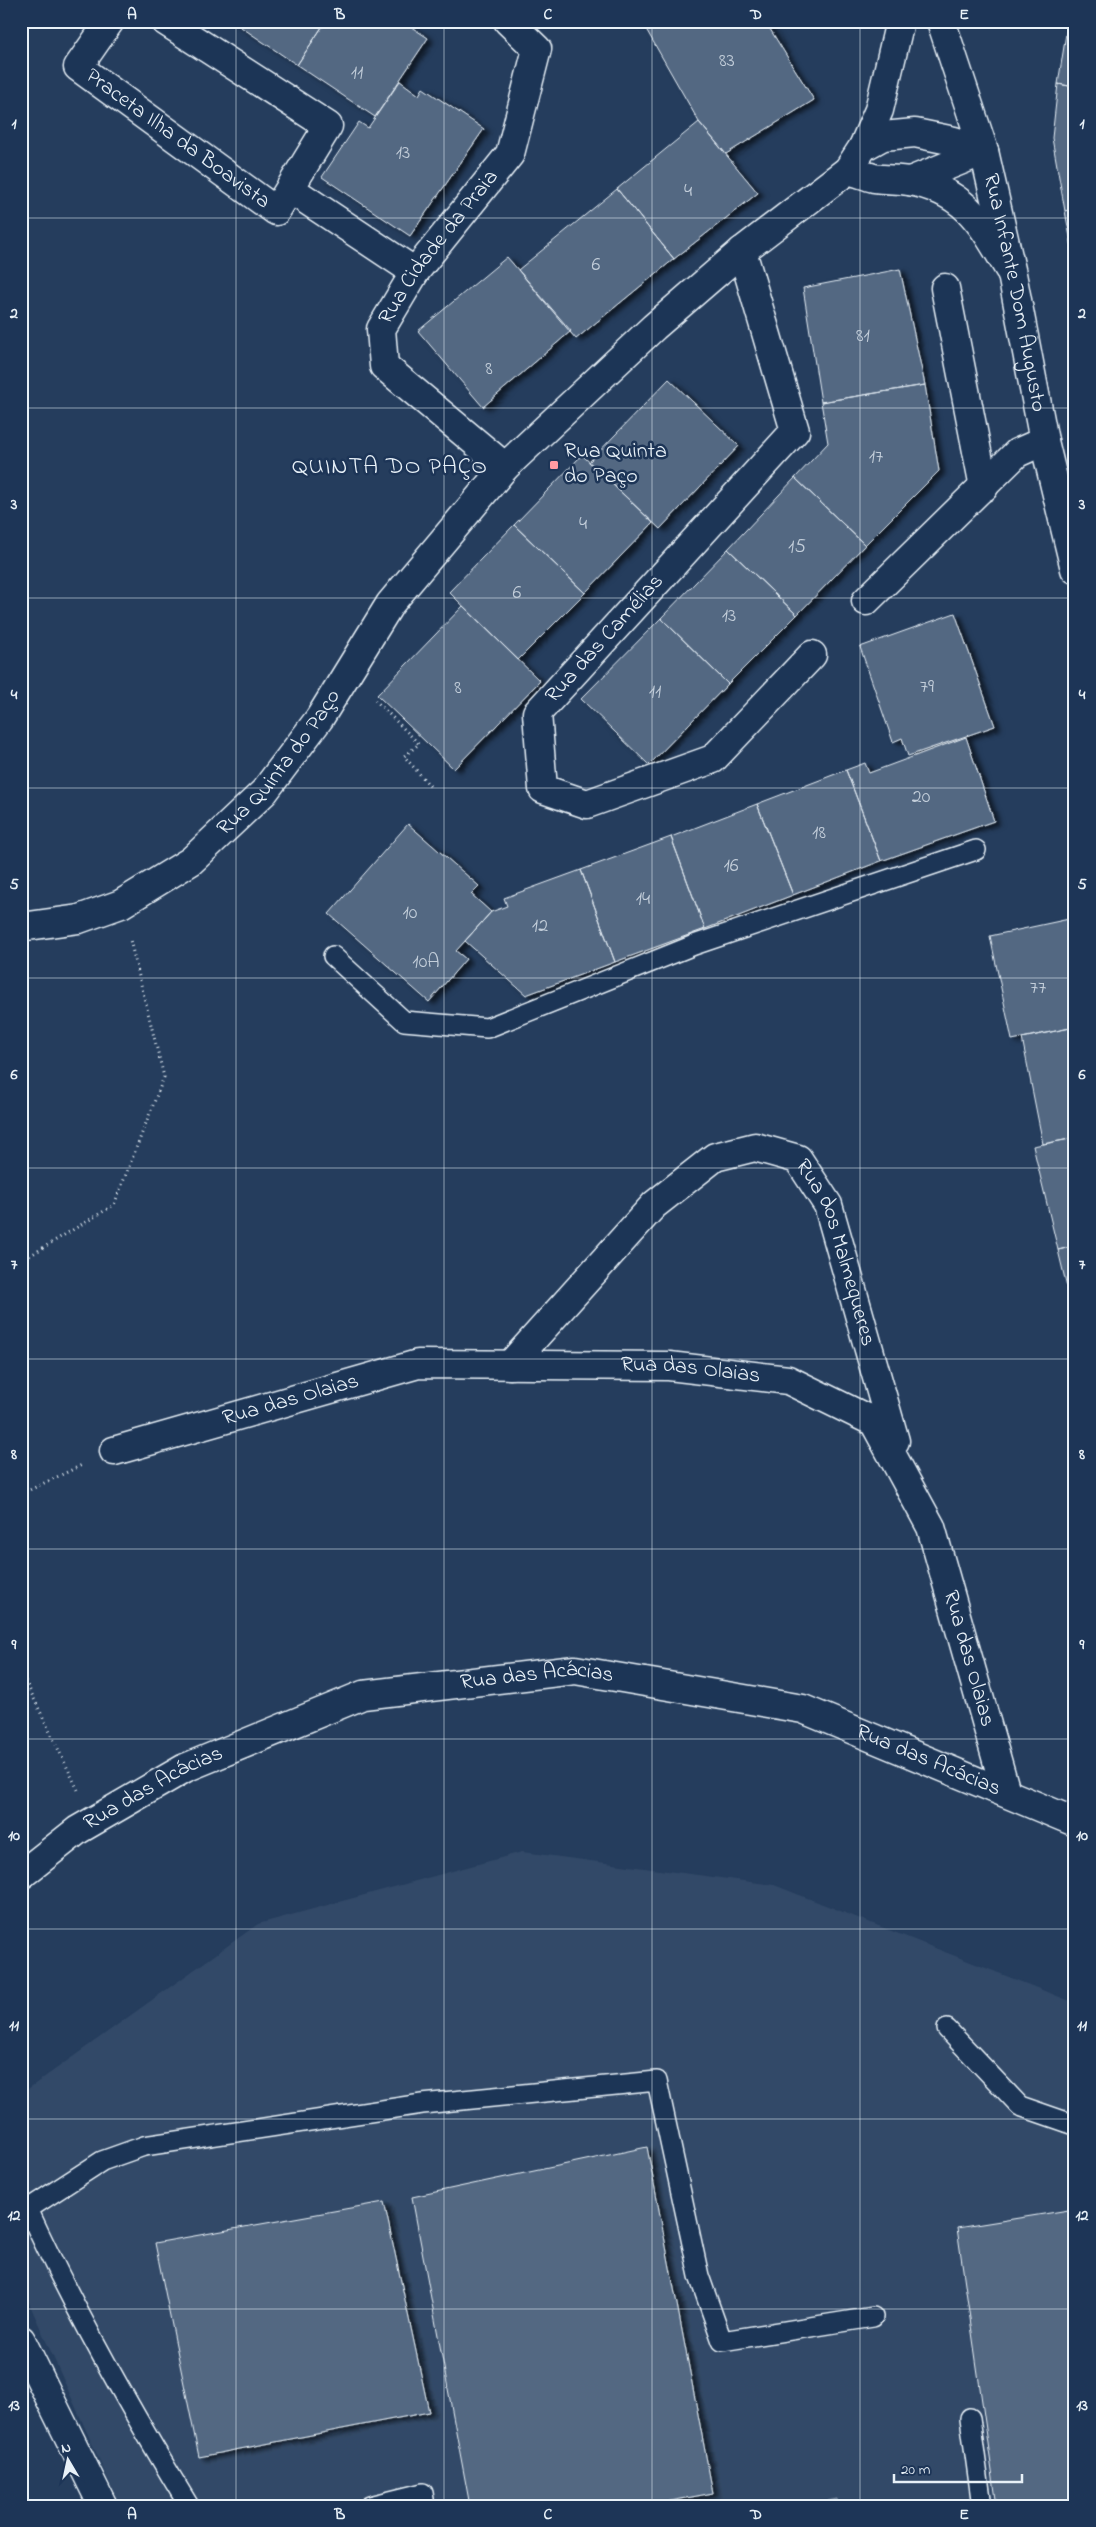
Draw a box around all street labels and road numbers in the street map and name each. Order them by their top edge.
street label: Praceta Ilha da Boavista [78,61,277,218]
street label: Rua Cidade da Praia [371,163,507,331]
street label: Rua Infante Dom Augusto [974,171,1054,415]
street label: Rua das Camélias [538,567,672,711]
street label: Rua Quinta do Paço [210,683,349,844]
street label: Rua dos Malmequeres [786,1153,883,1350]
street label: Rua das Olaias [621,1350,762,1393]
street label: Rua das Olaias [219,1366,363,1435]
street label: Rua das Olaias [934,1587,1003,1730]
street label: Rua das Acácias [459,1654,616,1699]
street label: Rua das Acácias [851,1717,1006,1805]
street label: Rua das Acácias [78,1738,228,1839]

